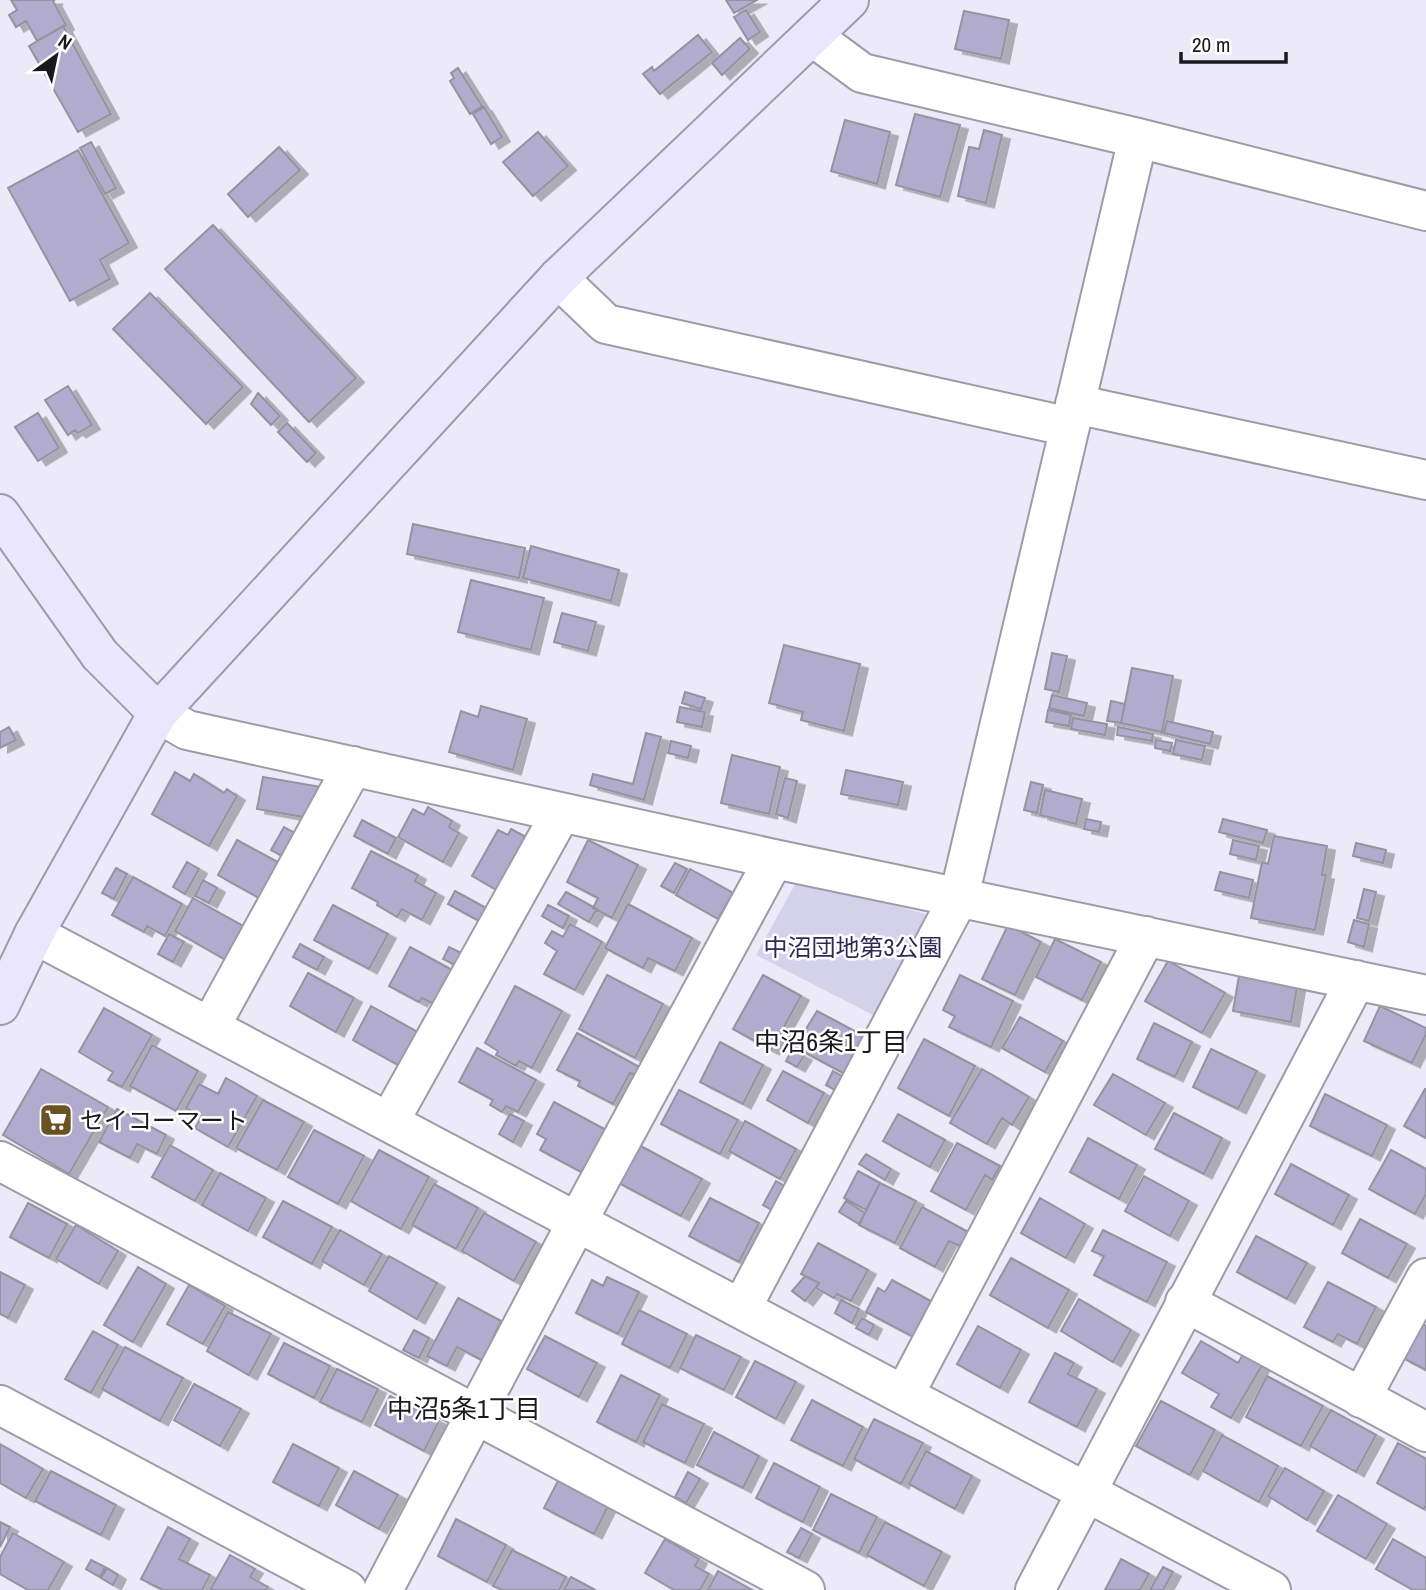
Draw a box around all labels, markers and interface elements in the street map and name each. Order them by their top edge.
north arrow [21,21,91,91]
scale bar [1181,21,1286,65]
text: N [53,28,77,56]
text: 20 m [1192,30,1230,59]
park label: 中沼団地第3公園 [764,931,942,963]
district label: 中沼6条1丁目 [754,1024,908,1059]
supermarket icon: セイコーマート [37,1101,75,1139]
place label: セイコーマート [80,1104,248,1136]
district label: 中沼5条1丁目 [387,1391,541,1426]

